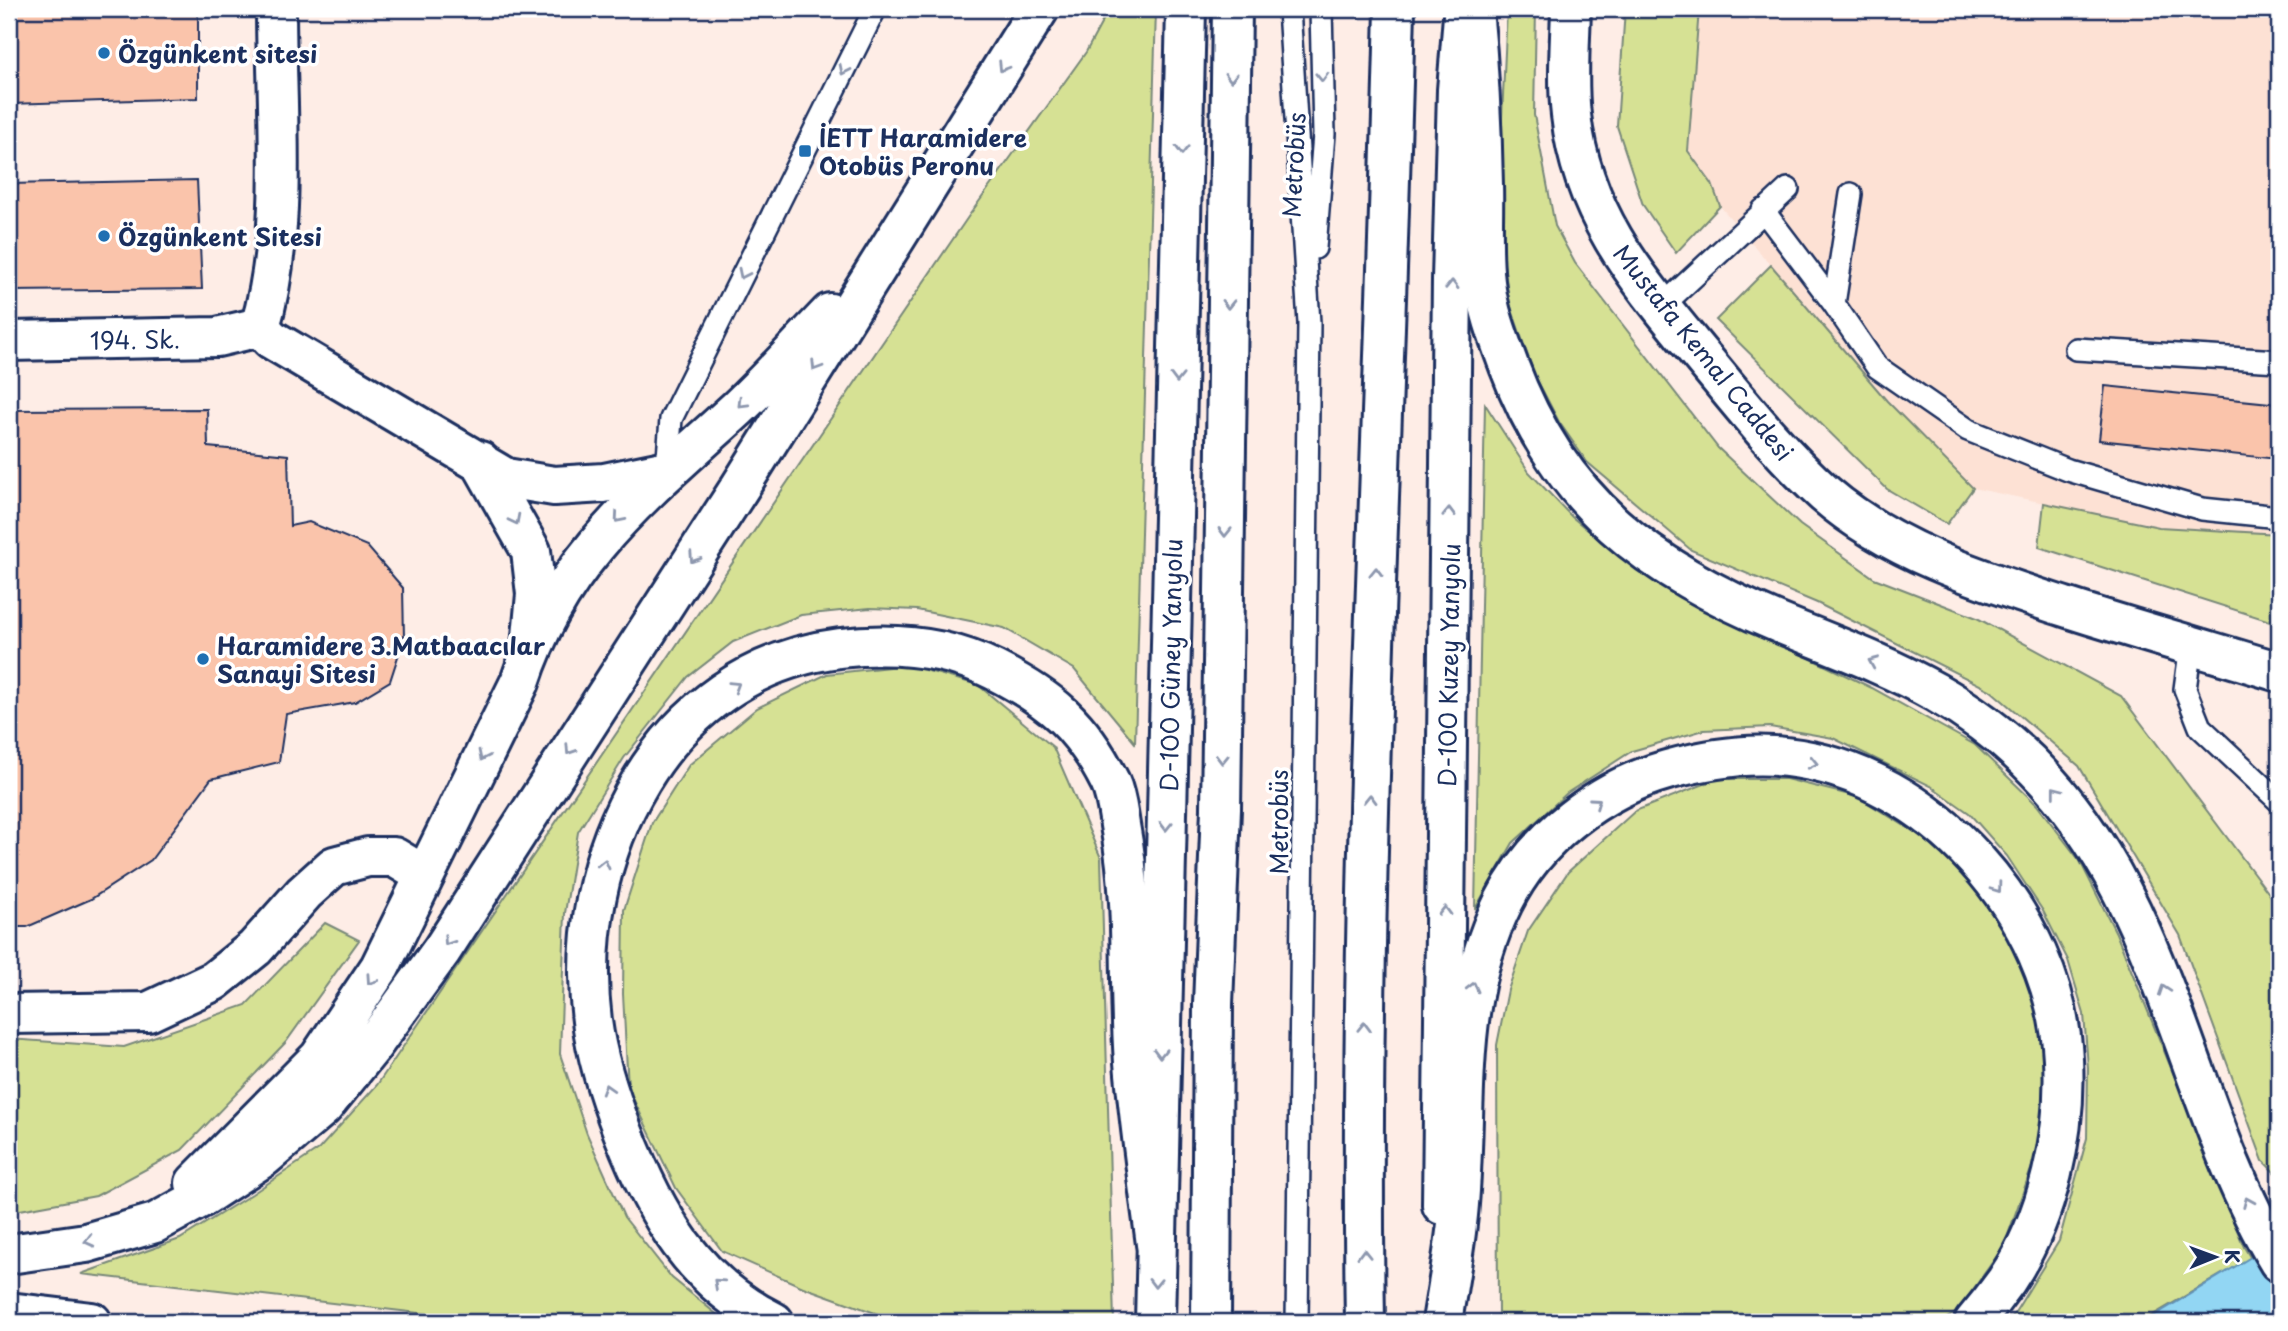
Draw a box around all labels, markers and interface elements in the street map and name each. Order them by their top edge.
place label: Özgünkent sitesi [118,35,317,71]
marker: Özgünkent sitesi [96,45,112,61]
one-way arrow [998,59,1011,72]
one-way arrow [839,63,853,75]
one-way arrow [1223,72,1239,83]
one-way arrow [1315,72,1330,83]
street label: Metrobüs [1272,111,1314,219]
place label: İETT Haramidere Otobüs Peronu [819,119,1027,183]
marker: İETT Haramidere Otobüs Peronu [797,143,813,159]
one-way arrow [1175,145,1190,156]
place label: Özgünkent Sitesi [118,218,322,254]
marker: Özgünkent Sitesi [96,228,112,244]
street label: Mustafa Kemal Caddesi [1605,236,1803,468]
one-way arrow [738,267,752,279]
one-way arrow [1444,279,1459,290]
one-way arrow [1220,300,1236,310]
street label: 194. Sk. [90,320,180,358]
one-way arrow [811,359,824,372]
one-way arrow [1169,373,1184,384]
one-way arrow [738,395,751,408]
one-way arrow [1441,506,1457,517]
one-way arrow [615,509,627,522]
one-way arrow [507,513,520,525]
one-way arrow [1217,527,1233,538]
street label: D-100 Güney Yanyolu [1150,538,1190,792]
street label: D-100 Kuzey Yanyolu [1428,543,1468,787]
one-way arrow [689,551,702,564]
one-way arrow [1368,566,1383,577]
place label: Haramidere 3.Matbaacılar Sanayi Sitesi [217,627,546,691]
marker: Haramidere 3.Matbaacılar Sanayi Sitesi [195,651,211,667]
one-way arrow [1867,656,1879,670]
one-way arrow [728,681,741,694]
one-way arrow [566,742,579,755]
one-way arrow [477,749,491,761]
one-way arrow [1807,754,1819,769]
one-way arrow [1214,755,1230,765]
street label: Metrobüs [1260,769,1296,875]
one-way arrow [2052,787,2064,800]
one-way arrow [1362,793,1378,804]
one-way arrow [1588,798,1601,810]
one-way arrow [1158,821,1174,832]
one-way arrow [596,859,610,871]
one-way arrow [1989,880,2001,893]
one-way arrow [1437,905,1453,916]
one-way arrow [443,934,456,947]
one-way arrow [367,972,380,985]
one-way arrow [1465,981,1479,993]
one-way arrow [2158,985,2172,997]
one-way arrow [1357,1021,1372,1032]
one-way arrow [1153,1048,1168,1059]
one-way arrow [601,1083,616,1095]
one-way arrow [2242,1196,2256,1209]
north arrow [2180,1222,2250,1292]
one-way arrow [83,1233,95,1247]
one-way arrow [1356,1248,1371,1259]
text: K [2219,1249,2247,1264]
one-way arrow [1147,1278,1163,1289]
one-way arrow [713,1279,726,1292]

